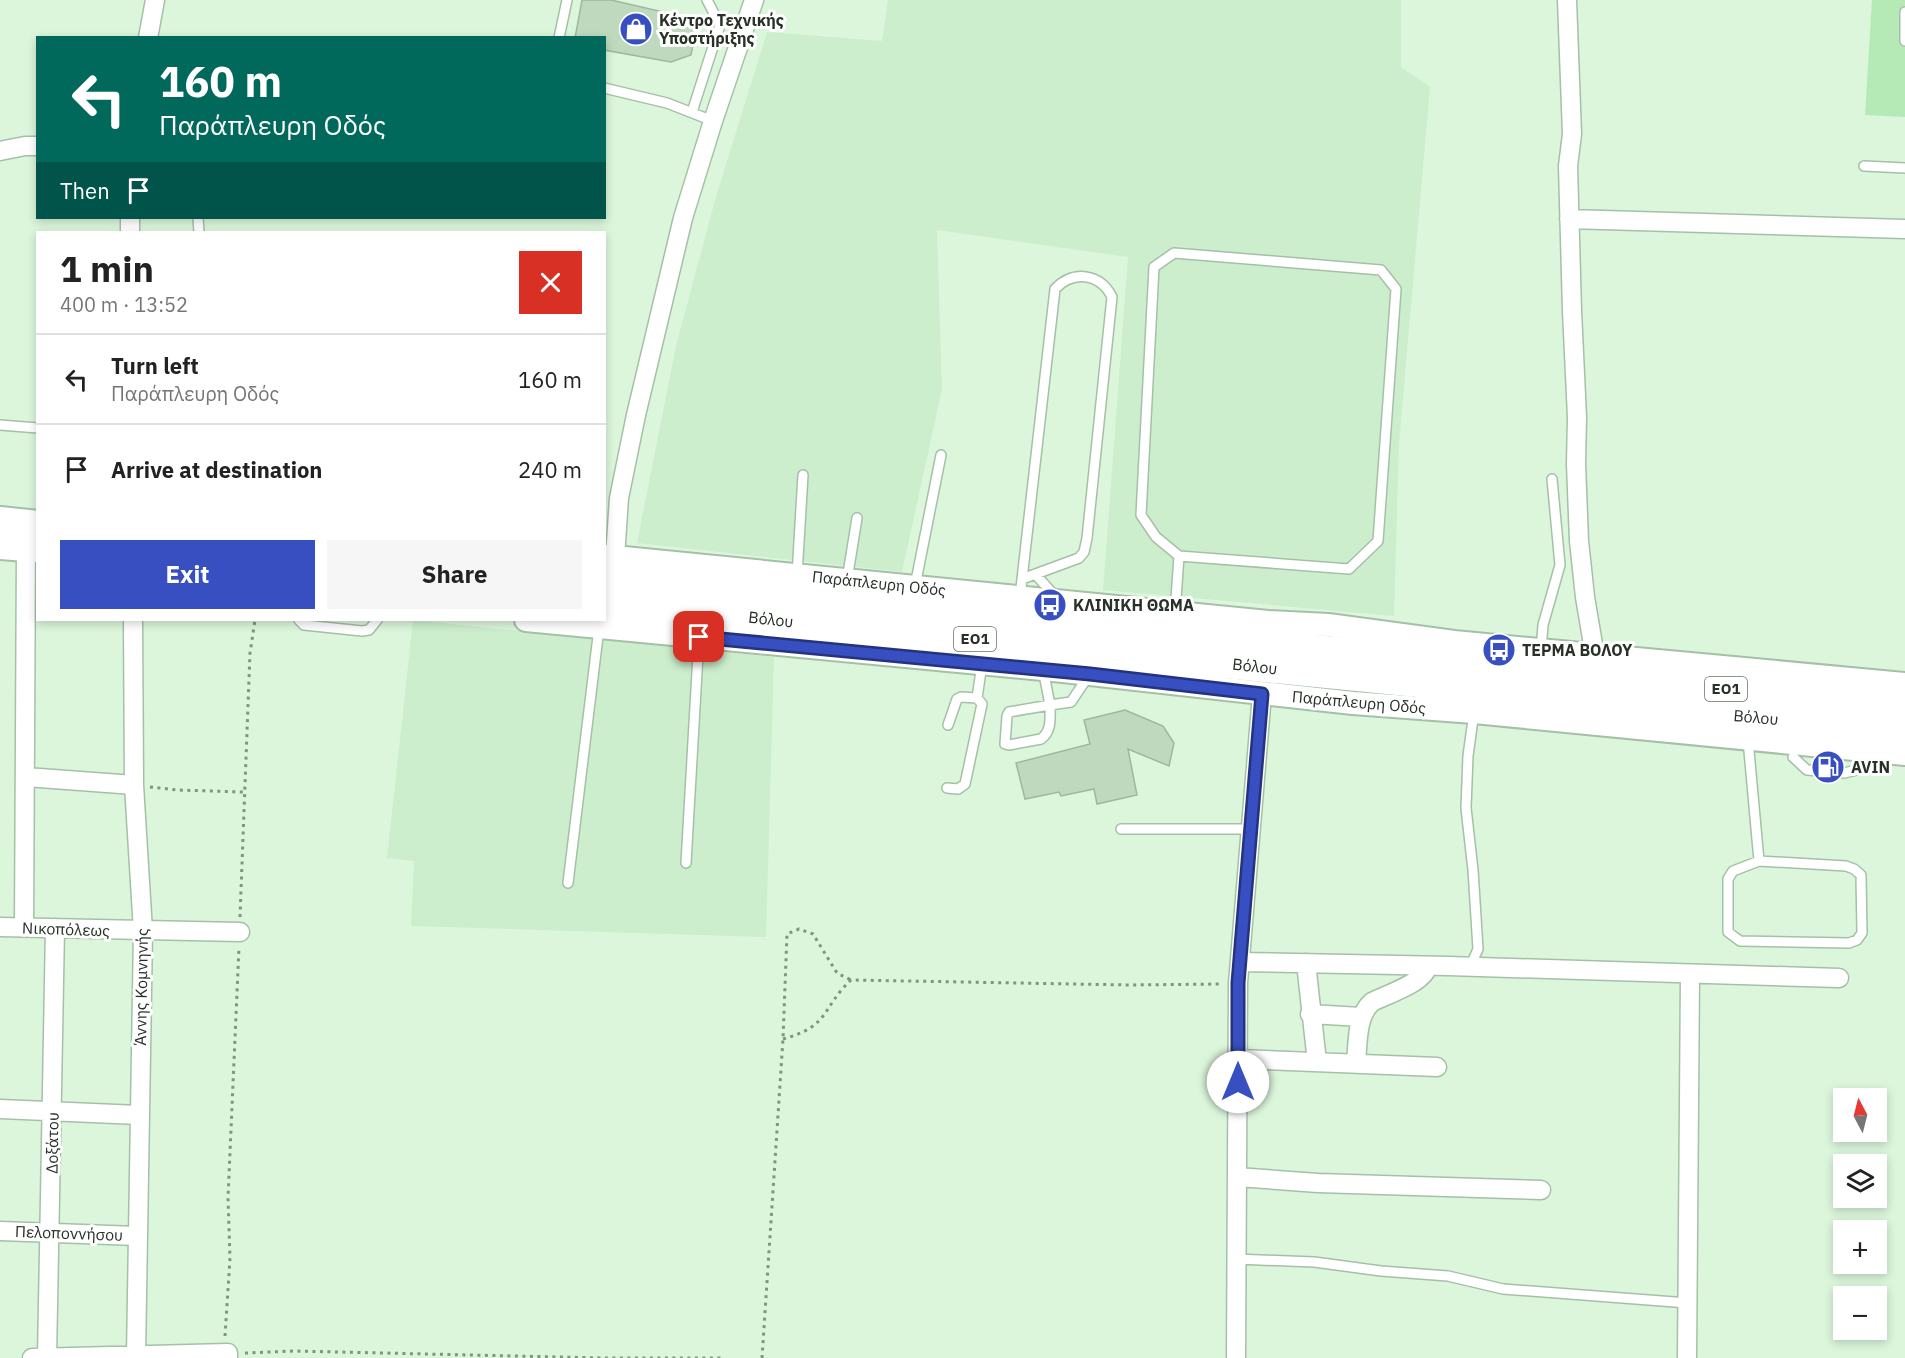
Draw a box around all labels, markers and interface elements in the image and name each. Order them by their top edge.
place label: Κέντρο Τεχνικής Υποστήριξης [659,10,784,48]
shop icon: Κέντρο Τεχνικής Υποστήριξης [618,11,654,47]
text: 160 m [159,54,282,109]
icon: left [60,60,138,138]
text: Παράπλευρη Οδός [159,107,386,142]
icon: arrive [122,174,155,207]
text: Then [60,176,110,205]
text: 1 min [60,245,154,292]
button: close [519,251,582,314]
text: 400 m · 13:52 [60,291,188,318]
text: Turn left [111,351,199,380]
icon: left [60,363,93,396]
text: 160 m [518,365,582,394]
text: Παράπλευρη Οδός [111,380,279,407]
icon: arrive [60,453,93,486]
text: Arrive at destination [111,455,322,484]
text: 240 m [518,455,582,484]
button: Exit [60,540,315,609]
button: Share [327,540,582,609]
street label: Παράπλευρη Οδός [811,566,947,600]
bus stop icon: ΚΛΙΝΙΚΗ ΘΩΜΑ [1032,587,1068,623]
place label: ΚΛΙΝΙΚΗ ΘΩΜΑ [1073,595,1194,615]
street label: Βόλου [747,607,795,631]
pin [673,611,724,662]
icon: arrive [682,620,715,653]
road number: ΕΟ1 [954,627,996,651]
bus stop icon: ΤΕΡΜΑ ΒΟΛΟΥ [1481,632,1517,668]
place label: ΤΕΡΜΑ ΒΟΛΟΥ [1522,640,1633,660]
street label: Βόλου [1231,654,1279,678]
road number: ΕΟ1 [1705,677,1747,701]
street label: Παράπλευρη Οδός [1291,686,1427,718]
street label: Βόλου [1733,705,1779,729]
fuel station icon: AVIN [1810,749,1846,785]
place label: AVIN [1851,757,1890,777]
street label: Νικοπόλεως [22,917,111,941]
street label: Άννης Κομνηνής [130,928,152,1046]
position arrow [1206,1050,1270,1114]
north arrow [1833,1088,1887,1142]
map controls [1833,1088,1887,1340]
street label: Δοξάτου [41,1112,63,1174]
button: layers [1833,1154,1887,1208]
button: + [1833,1220,1887,1274]
street label: Πελοποννήσου [15,1221,123,1245]
button: − [1833,1286,1887,1340]

